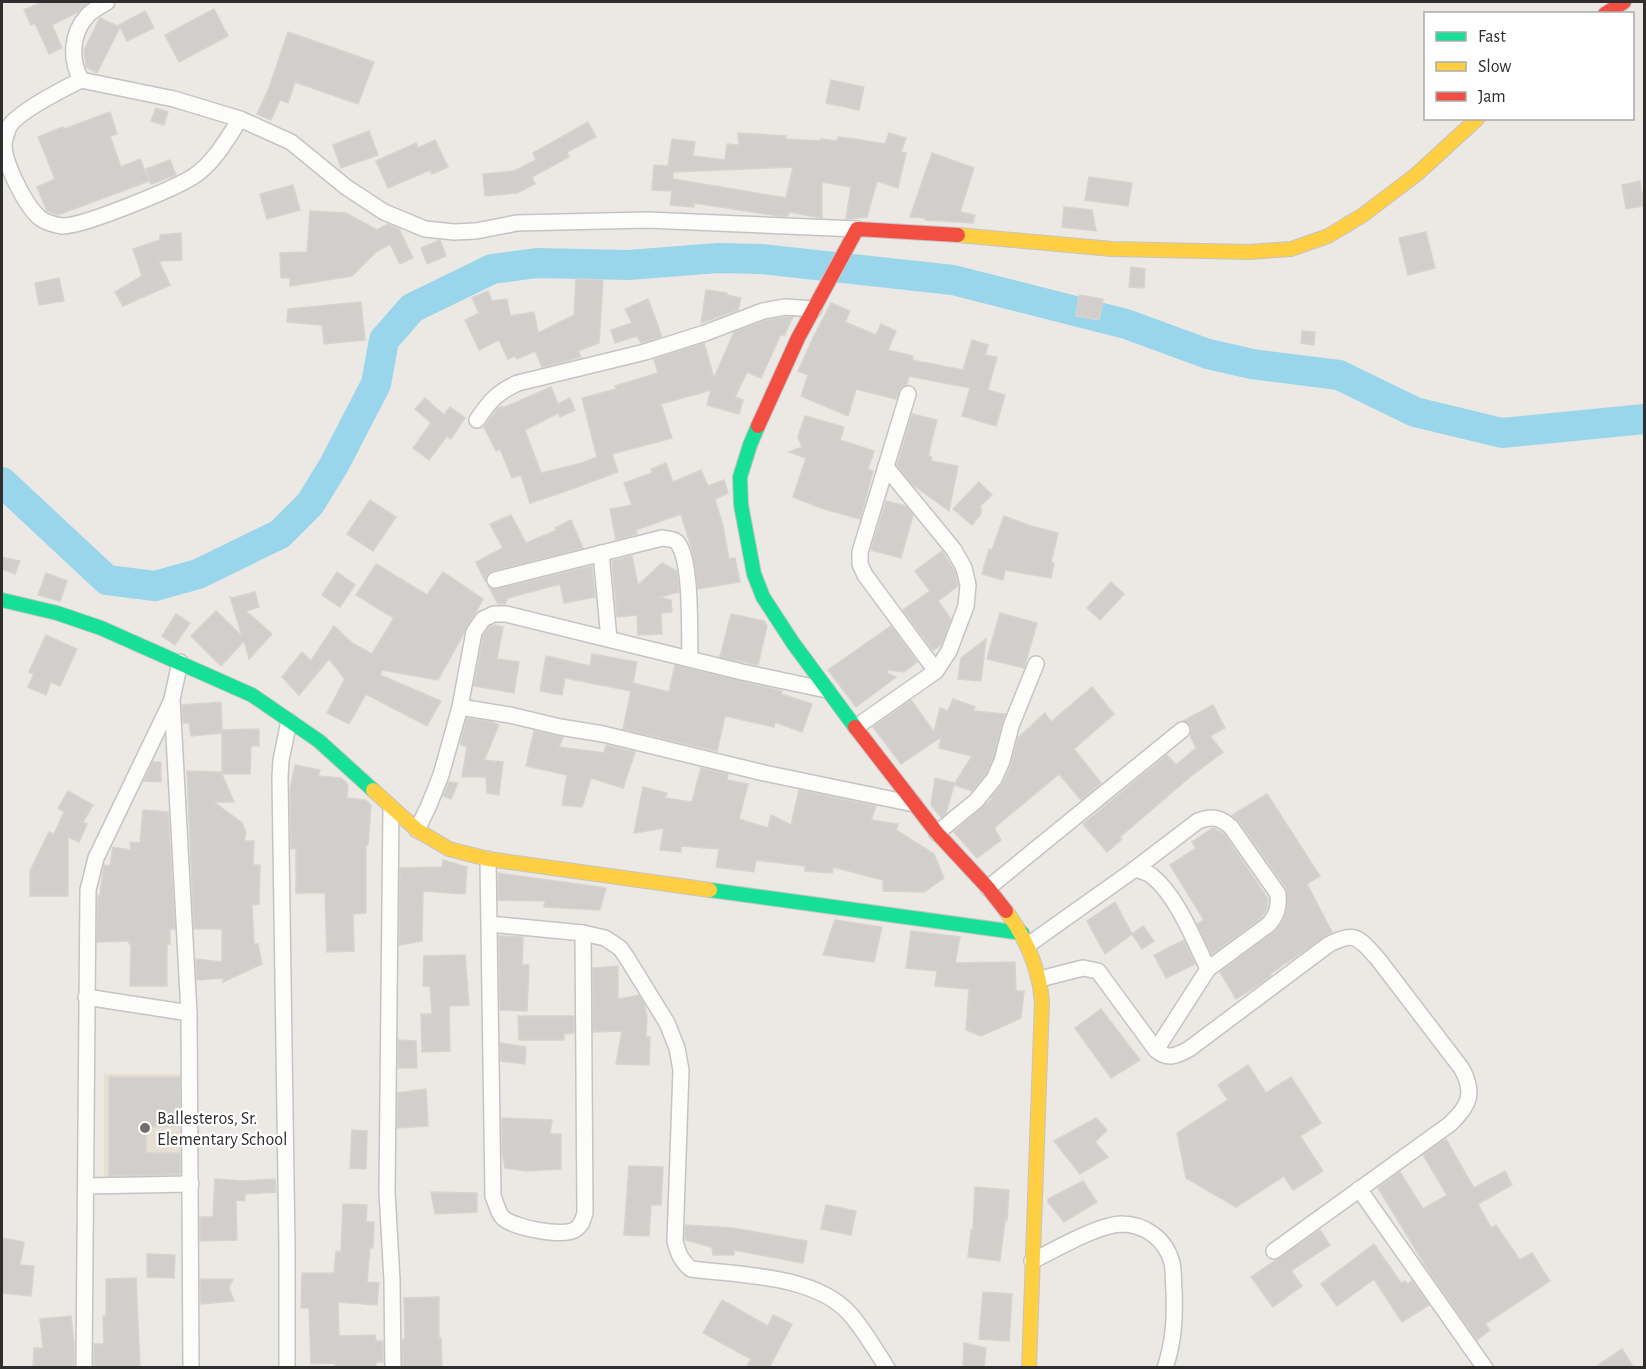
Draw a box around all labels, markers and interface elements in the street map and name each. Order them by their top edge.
legend [1424,12,1634,120]
text: Fast [1478,28,1506,46]
text: Slow [1478,58,1511,76]
text: Jam [1478,88,1506,106]
place label: Ballesteros, Sr. Elementary School [157,1110,288,1149]
marker: Ballesteros, Sr. Elementary School [138,1121,152,1135]

